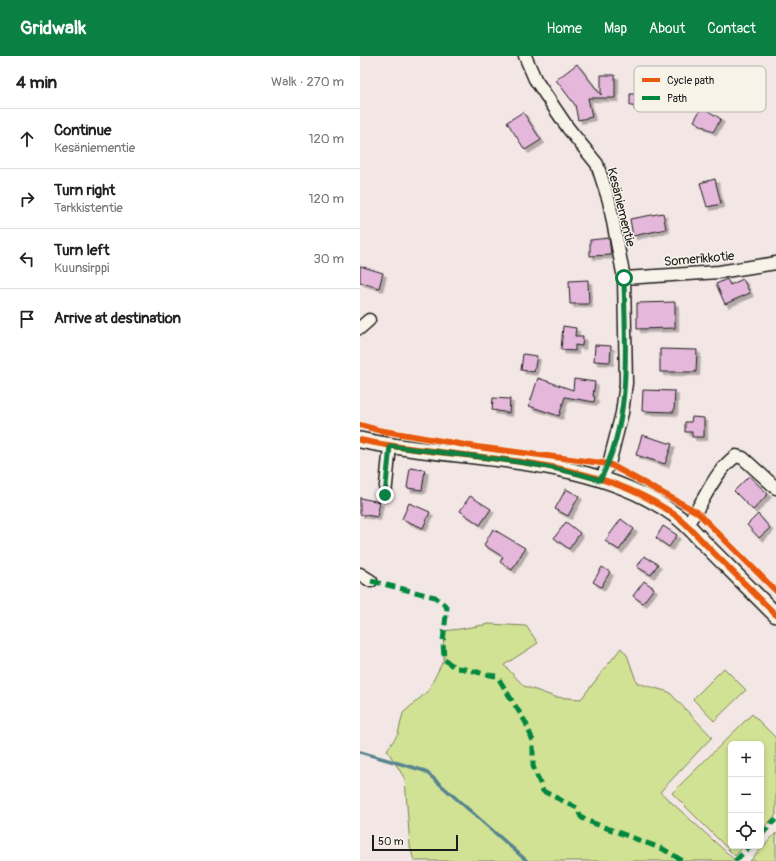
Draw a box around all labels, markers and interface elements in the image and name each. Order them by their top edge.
text: Gridwalk [20,16,86,40]
text: Home [547,20,582,37]
text: Map [604,20,627,37]
text: About [649,20,685,37]
text: Contact [707,20,756,37]
legend [634,66,766,112]
text: 4 min [16,72,57,93]
text: Walk · 270 m [271,74,344,90]
text: Cycle path [667,74,714,87]
text: Path [667,92,687,105]
text: Continue [54,121,112,140]
icon: ahead [16,128,38,150]
text: 120 m [308,131,344,147]
text: Kesäniementie [54,140,135,156]
street label: Kesäniementie [603,166,639,249]
text: Turn right [54,181,115,200]
icon: right [16,188,38,210]
text: 120 m [308,191,344,207]
text: Tarkkistentie [54,200,123,216]
text: Turn left [54,241,110,260]
icon: left [16,248,38,270]
street label: Somerikkotie [663,248,736,270]
text: 30 m [314,251,344,267]
text: Kuunsirppi [54,260,109,276]
route start [615,269,633,287]
icon: arrive [16,308,38,330]
text: Arrive at destination [54,309,181,328]
route end [376,486,394,504]
map controls [728,741,764,849]
button: + [728,741,764,777]
button: − [728,777,764,813]
button: locate [728,813,764,849]
scale bar [372,833,458,852]
text: 50 m [378,835,404,848]

